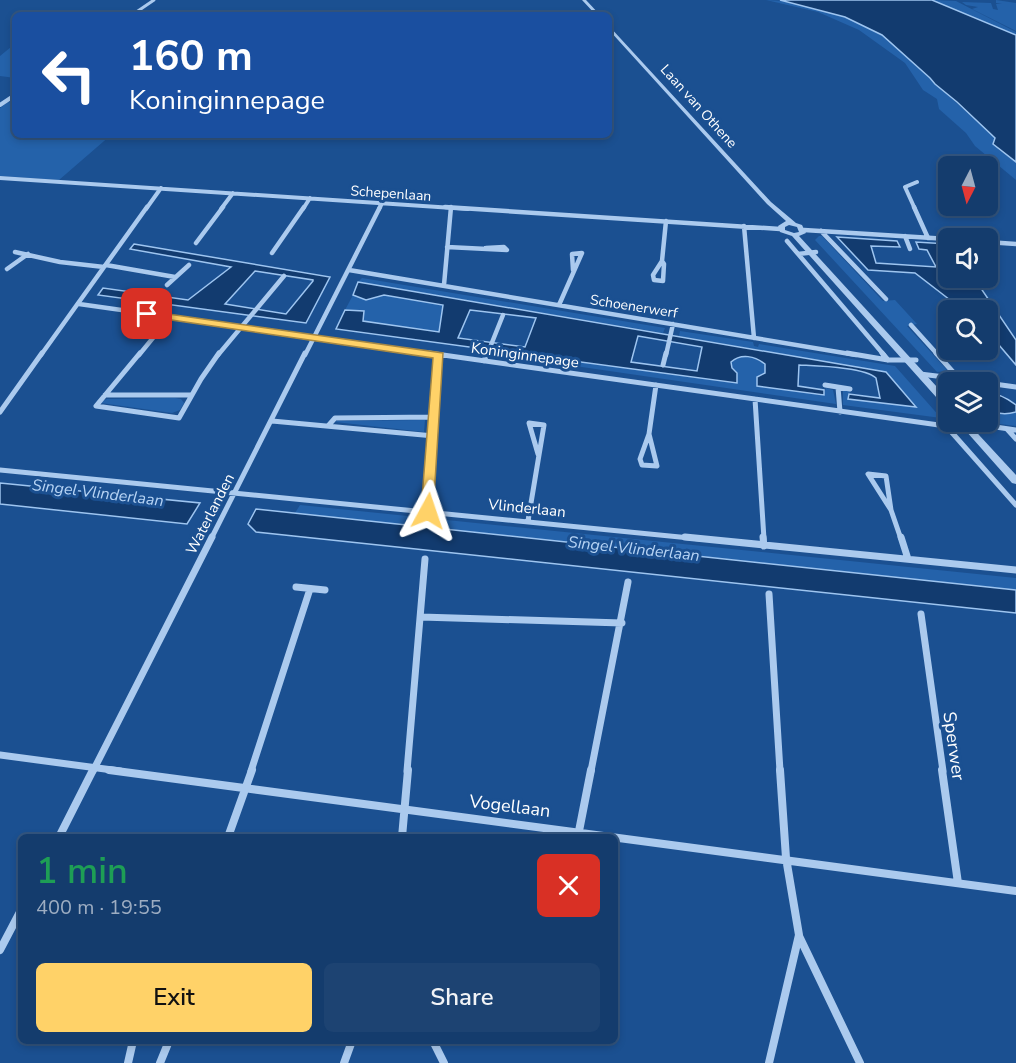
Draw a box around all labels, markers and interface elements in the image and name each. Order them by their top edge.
text: 160 m [129,28,253,85]
icon: left [30,36,108,114]
street label: Laan van Othene [656,60,741,152]
text: Koninginnepage [129,82,325,119]
north arrow [938,156,998,216]
map controls [938,156,998,432]
street label: Schepenlaan [350,181,432,206]
button: sound [938,228,998,288]
pin [121,288,172,339]
street label: Schoenerwerf [589,290,679,323]
icon: arrive [130,297,163,330]
button: search [938,300,998,360]
street label: Koninginnepage [470,338,580,372]
button: layers [938,372,998,432]
street label: Waterlanden [181,470,239,558]
water label: Singel Vlinderlaan [31,474,165,512]
position arrow [396,479,460,543]
street label: Vlinderlaan [486,494,567,522]
water label: Singel Vlinderlaan [567,531,701,567]
street label: Sperwer [937,710,971,782]
street label: Vogellaan [467,789,552,823]
text: 1 min [36,847,128,896]
button: close [537,854,600,917]
text: 400 m · 19:55 [36,894,162,921]
button: Exit [36,963,312,1032]
button: Share [324,963,600,1032]

